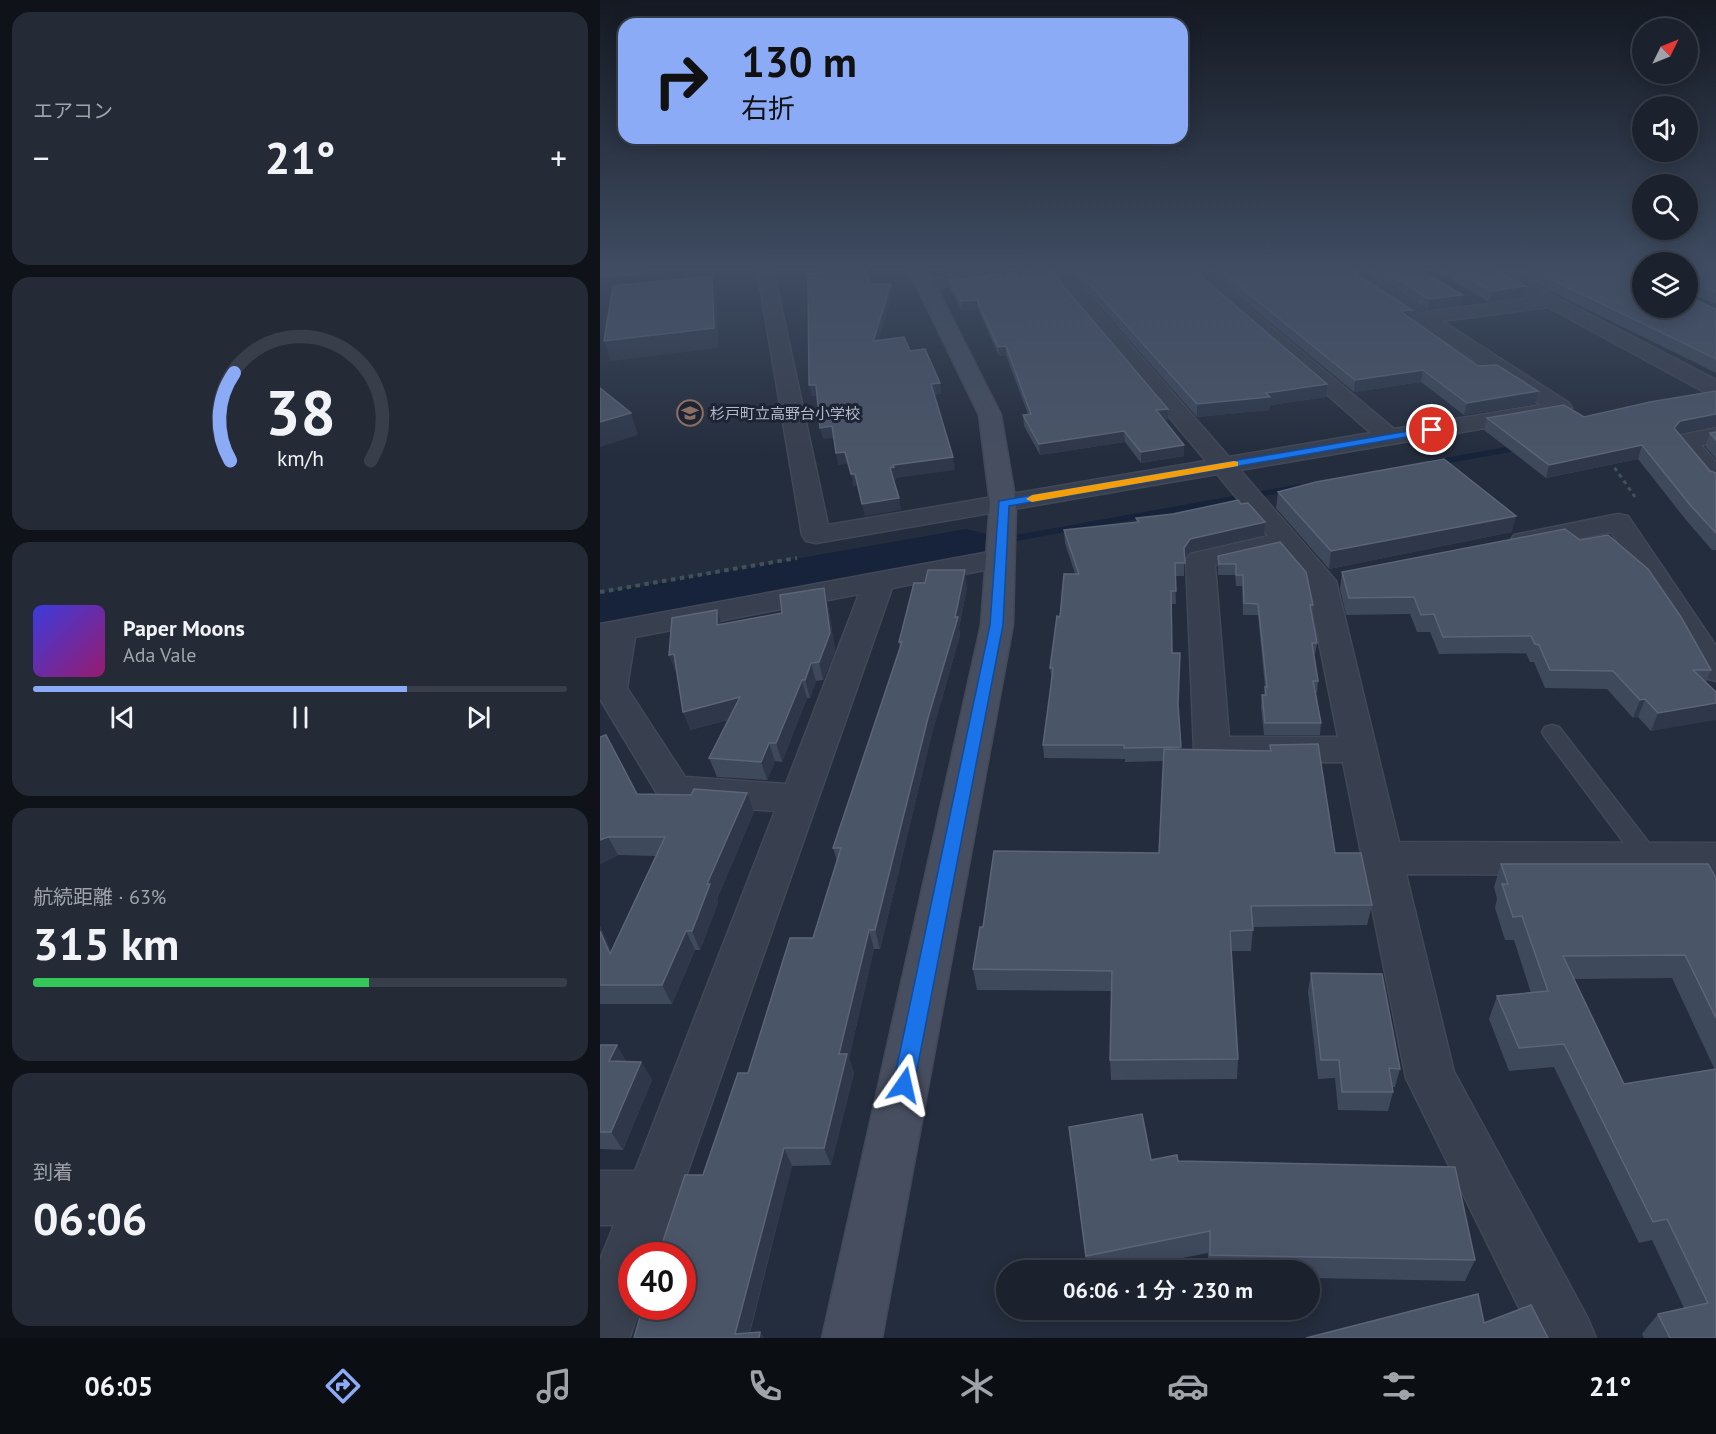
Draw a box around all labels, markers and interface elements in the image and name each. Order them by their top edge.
north arrow [1632,18,1698,84]
map controls [1632,18,1698,318]
text: 130 m [741,34,857,89]
icon: right [642,42,720,120]
text: 右折 [741,91,795,125]
button: sound [1632,96,1698,162]
text: エアコン [33,98,113,124]
text: 21° [265,128,335,186]
text: − [33,136,50,179]
text: + [550,136,567,179]
button: search [1632,174,1698,240]
button: layers [1632,252,1698,318]
text: 38 [265,371,335,452]
school or university icon: 杉戸町立高野台小学校 [675,398,705,428]
place label: 杉戸町立高野台小学校 [710,404,860,423]
pin [1406,404,1457,455]
icon: arrive [1415,413,1448,446]
text: km/h [276,444,323,472]
text: Paper Moons [123,614,245,642]
text: Ada Vale [123,642,196,668]
icon: previous [106,701,139,734]
icon: pause [284,701,317,734]
icon: next [462,701,495,734]
text: 航続距離 · 63% [33,884,166,910]
text: 315 km [33,914,179,972]
position arrow [872,1053,936,1117]
text: 到着 [33,1159,73,1185]
text: 06:06 [33,1189,147,1247]
speed limit sign: 40 [618,1242,696,1320]
text: 06:06 · 1 分 · 230 m [1063,1276,1253,1304]
icon: directions [322,1365,364,1407]
icon: music [533,1365,575,1407]
icon: phone [744,1365,786,1407]
icon: climate [956,1365,998,1407]
icon: car [1167,1365,1209,1407]
icon: filters [1378,1365,1420,1407]
text: 06:05 [85,1369,153,1403]
text: 21° [1589,1369,1631,1403]

